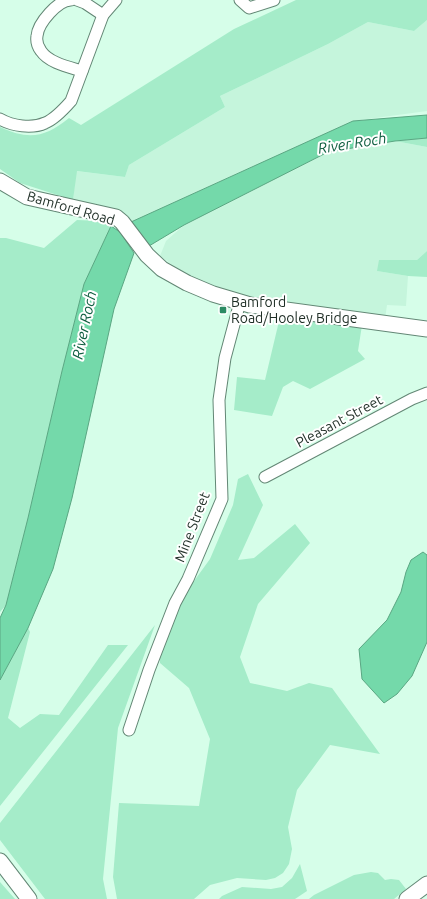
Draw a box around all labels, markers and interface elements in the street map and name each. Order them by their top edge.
water label: River Roch [317,129,387,157]
street label: Bamford Road [25,188,117,228]
water label: River Roch [69,289,99,361]
place label: Bamford Road/Hooley Bridge [231,294,357,326]
marker: Bamford Road/Hooley Bridge [218,305,228,315]
street label: Pleasant Street [293,391,386,451]
street label: Mine Street [171,489,213,564]

